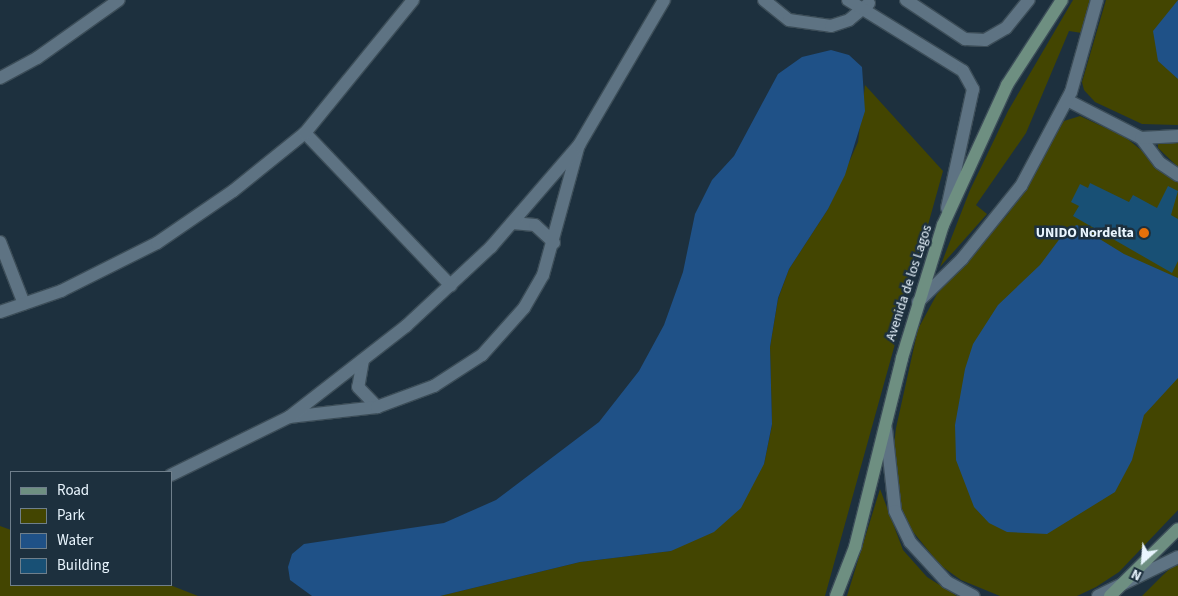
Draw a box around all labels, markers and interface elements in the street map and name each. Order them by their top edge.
street label: Avenida de los Lagos [882,223,936,343]
place label: UNIDO Nordelta [1036,225,1134,241]
marker: UNIDO Nordelta [1138,227,1150,239]
legend [10,471,172,586]
text: Road [57,480,89,501]
text: Park [57,505,85,526]
text: Water [57,530,93,551]
north arrow [1118,536,1168,586]
text: Building [57,555,109,576]
text: N [1128,563,1145,586]

